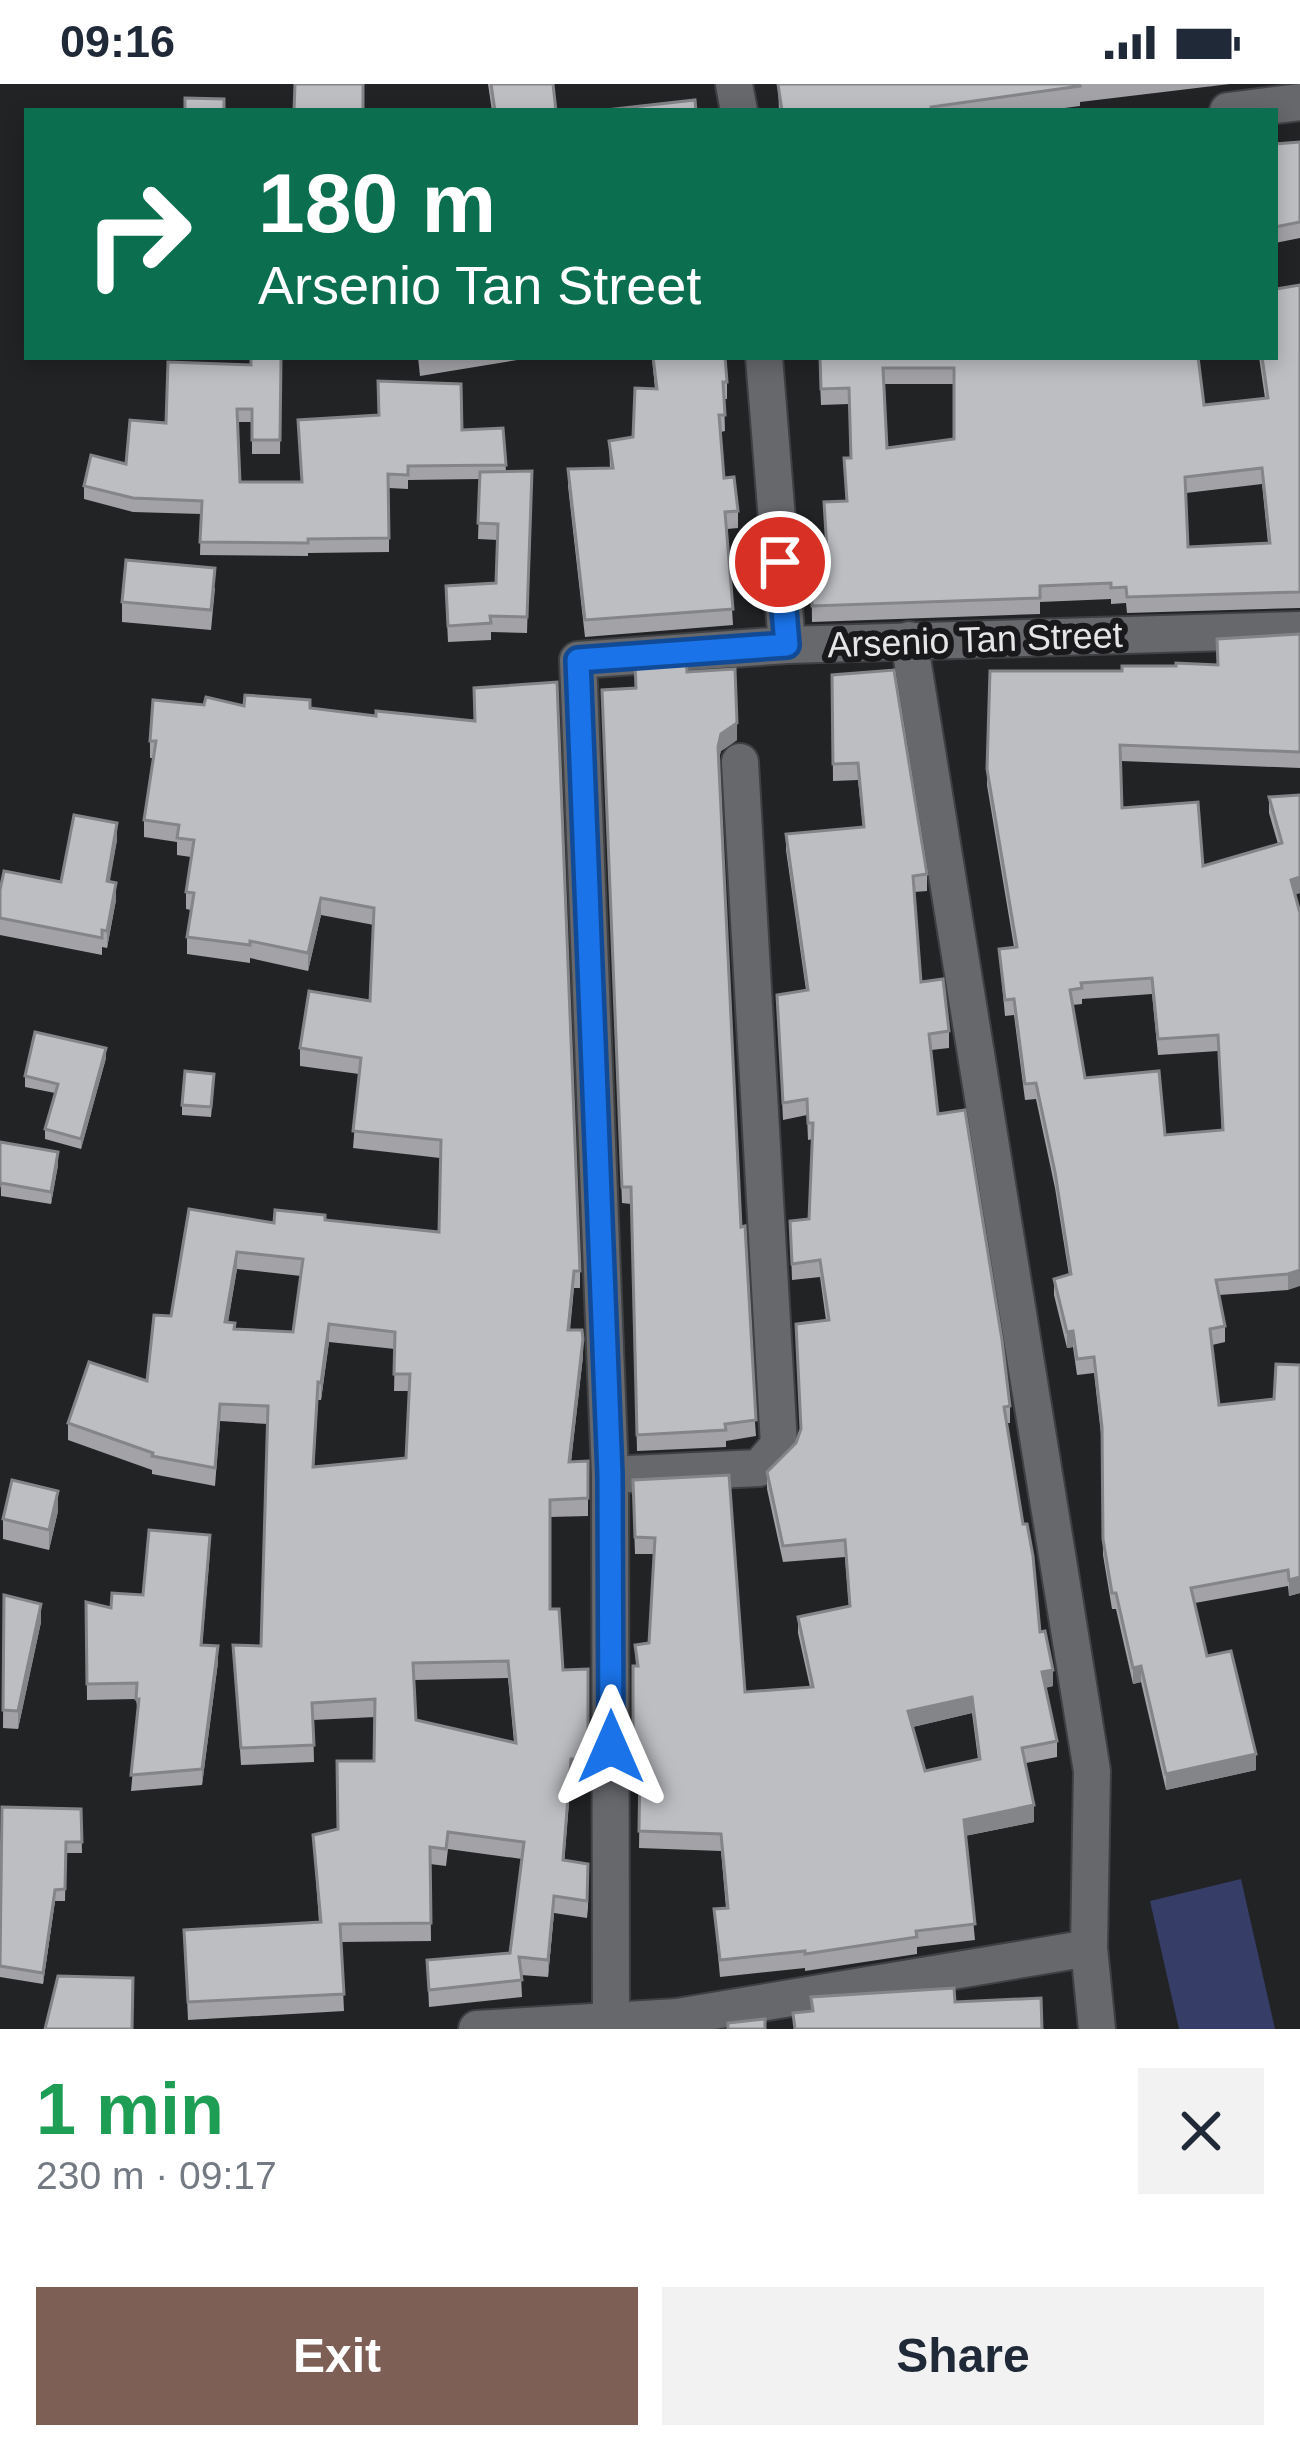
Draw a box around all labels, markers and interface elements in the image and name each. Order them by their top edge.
text: 09:16 [60,16,175,67]
icon: right [60,156,216,312]
text: 180 m [258,156,496,250]
text: Arsenio Tan Street [258,255,701,315]
pin [729,511,831,613]
icon: arrive [747,529,813,595]
street label: Arsenio Tan Street [827,614,1123,665]
position arrow [548,1684,674,1810]
button: close [1138,2068,1264,2194]
text: 1 min [36,2069,224,2149]
text: 230 m · 09:17 [36,2154,277,2197]
button: Exit [36,2287,638,2425]
button: Share [662,2287,1264,2425]

